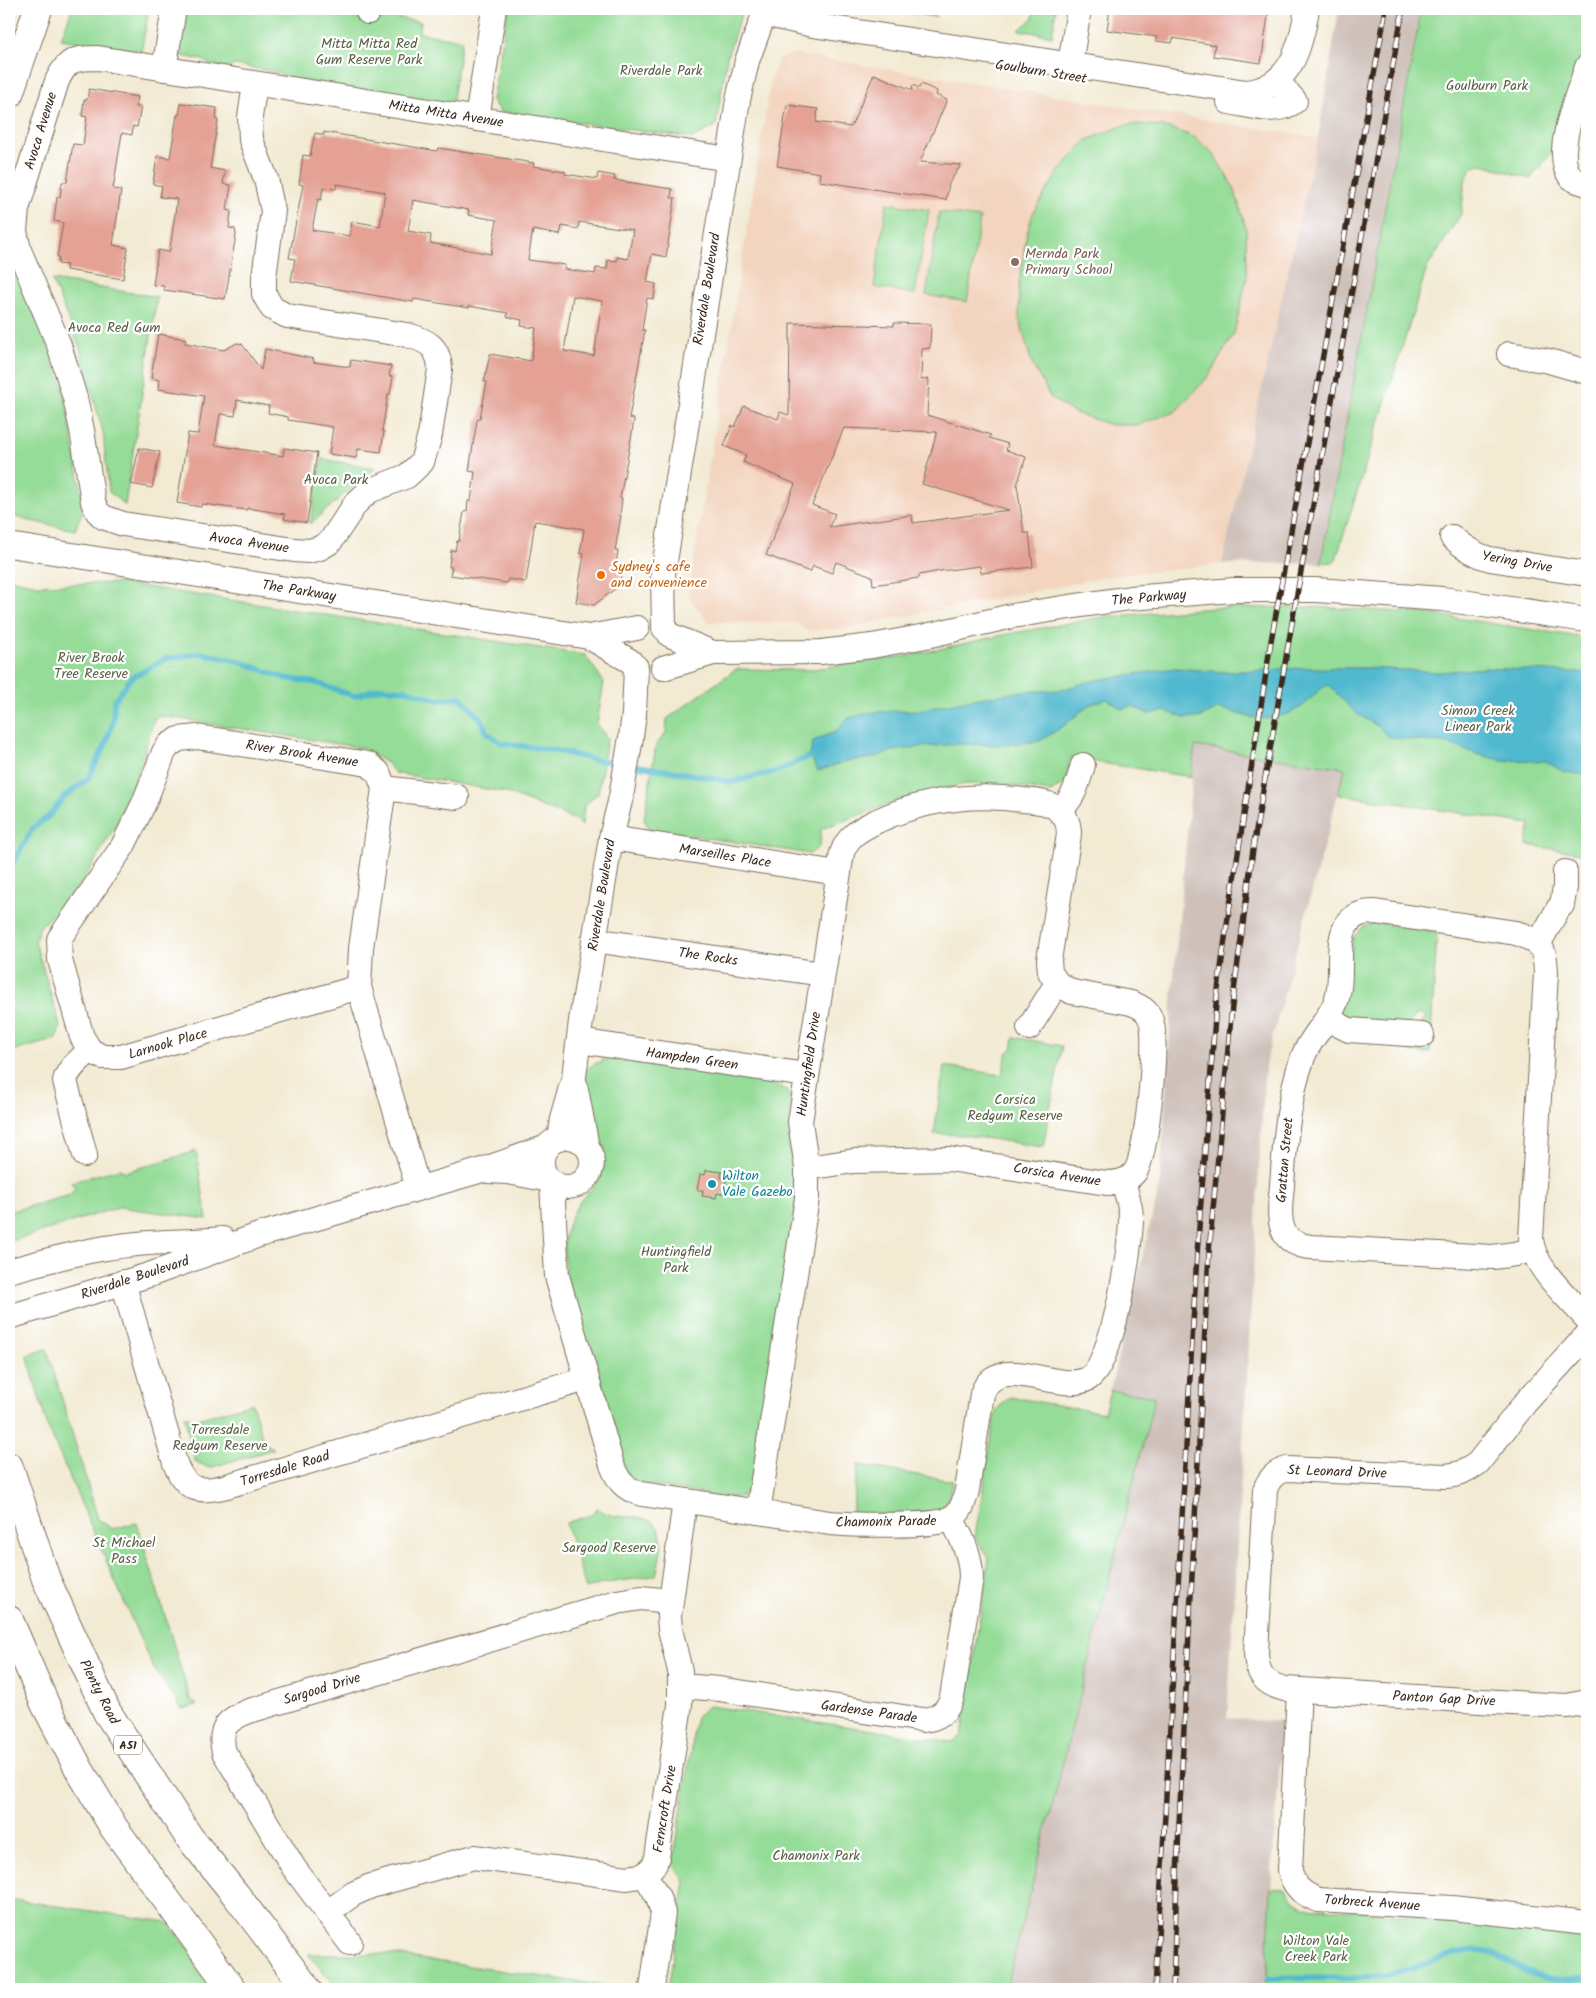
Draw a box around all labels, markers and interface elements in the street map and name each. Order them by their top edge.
park label: Mitta Mitta Red Gum Reserve Park [316,33,423,71]
street label: Goulburn Street [994,54,1089,90]
park label: Riverdale Park [620,60,703,82]
park label: Goulburn Park [1446,75,1529,97]
street label: Avoca Avenue [19,89,63,173]
street label: Mitta Mitta Avenue [387,94,506,134]
street label: Riverdale Boulevard [687,230,727,347]
place label: Mernda Park Primary School [1025,243,1113,281]
marker: Mernda Park Primary School [1009,256,1021,268]
park label: Avoca Red Gum [68,317,160,339]
park label: Avoca Park [304,469,369,491]
street label: Avoca Avenue [208,527,291,560]
street label: Yering Drive [1480,545,1555,579]
place label: Sydney's cafe and convenience [611,556,708,594]
marker: Sydney's cafe and convenience [595,569,607,581]
street label: The Parkway [260,574,338,608]
street label: The Parkway [1111,584,1188,612]
park label: River Brook Tree Reserve [54,647,129,685]
park label: Simon Creek Linear Park [1441,700,1515,738]
street label: River Brook Avenue [244,734,361,774]
street label: Riverdale Boulevard [582,836,622,953]
street label: Marseilles Place [677,838,773,874]
street label: The Rocks [677,942,739,972]
street label: Huntingfield Drive [791,1010,827,1118]
street label: Larnook Place [126,1022,211,1066]
street label: Hampden Green [644,1042,740,1076]
park label: Corsica Redgum Reserve [967,1089,1063,1127]
street label: Grattan Street [1270,1116,1300,1204]
street label: Corsica Avenue [1012,1157,1103,1193]
place label: Wilton Vale Gazebo [722,1165,793,1203]
marker: Wilton Vale Gazebo [706,1178,718,1190]
park label: Huntingfield Park [641,1241,712,1279]
street label: Riverdale Boulevard [78,1250,193,1306]
park label: Torresdale Redgum Reserve [172,1419,268,1457]
street label: Torresdale Road [238,1445,333,1493]
street label: St Leonard Drive [1287,1459,1388,1485]
street label: Chamonix Parade [835,1510,937,1534]
park label: St Michael Pass [93,1532,156,1570]
park label: Sargood Reserve [562,1537,657,1559]
street label: Plenty Road [73,1656,125,1729]
street label: Sargood Drive [281,1667,364,1711]
street label: Panton Gap Drive [1392,1685,1497,1713]
street label: Gardense Parade [819,1694,919,1730]
road number: A51 [114,1736,142,1754]
street label: Ferncroft Drive [647,1763,683,1854]
park label: Chamonix Park [772,1845,860,1867]
street label: Torbreck Avenue [1323,1889,1422,1917]
park label: Wilton Vale Creek Park [1283,1930,1350,1968]

